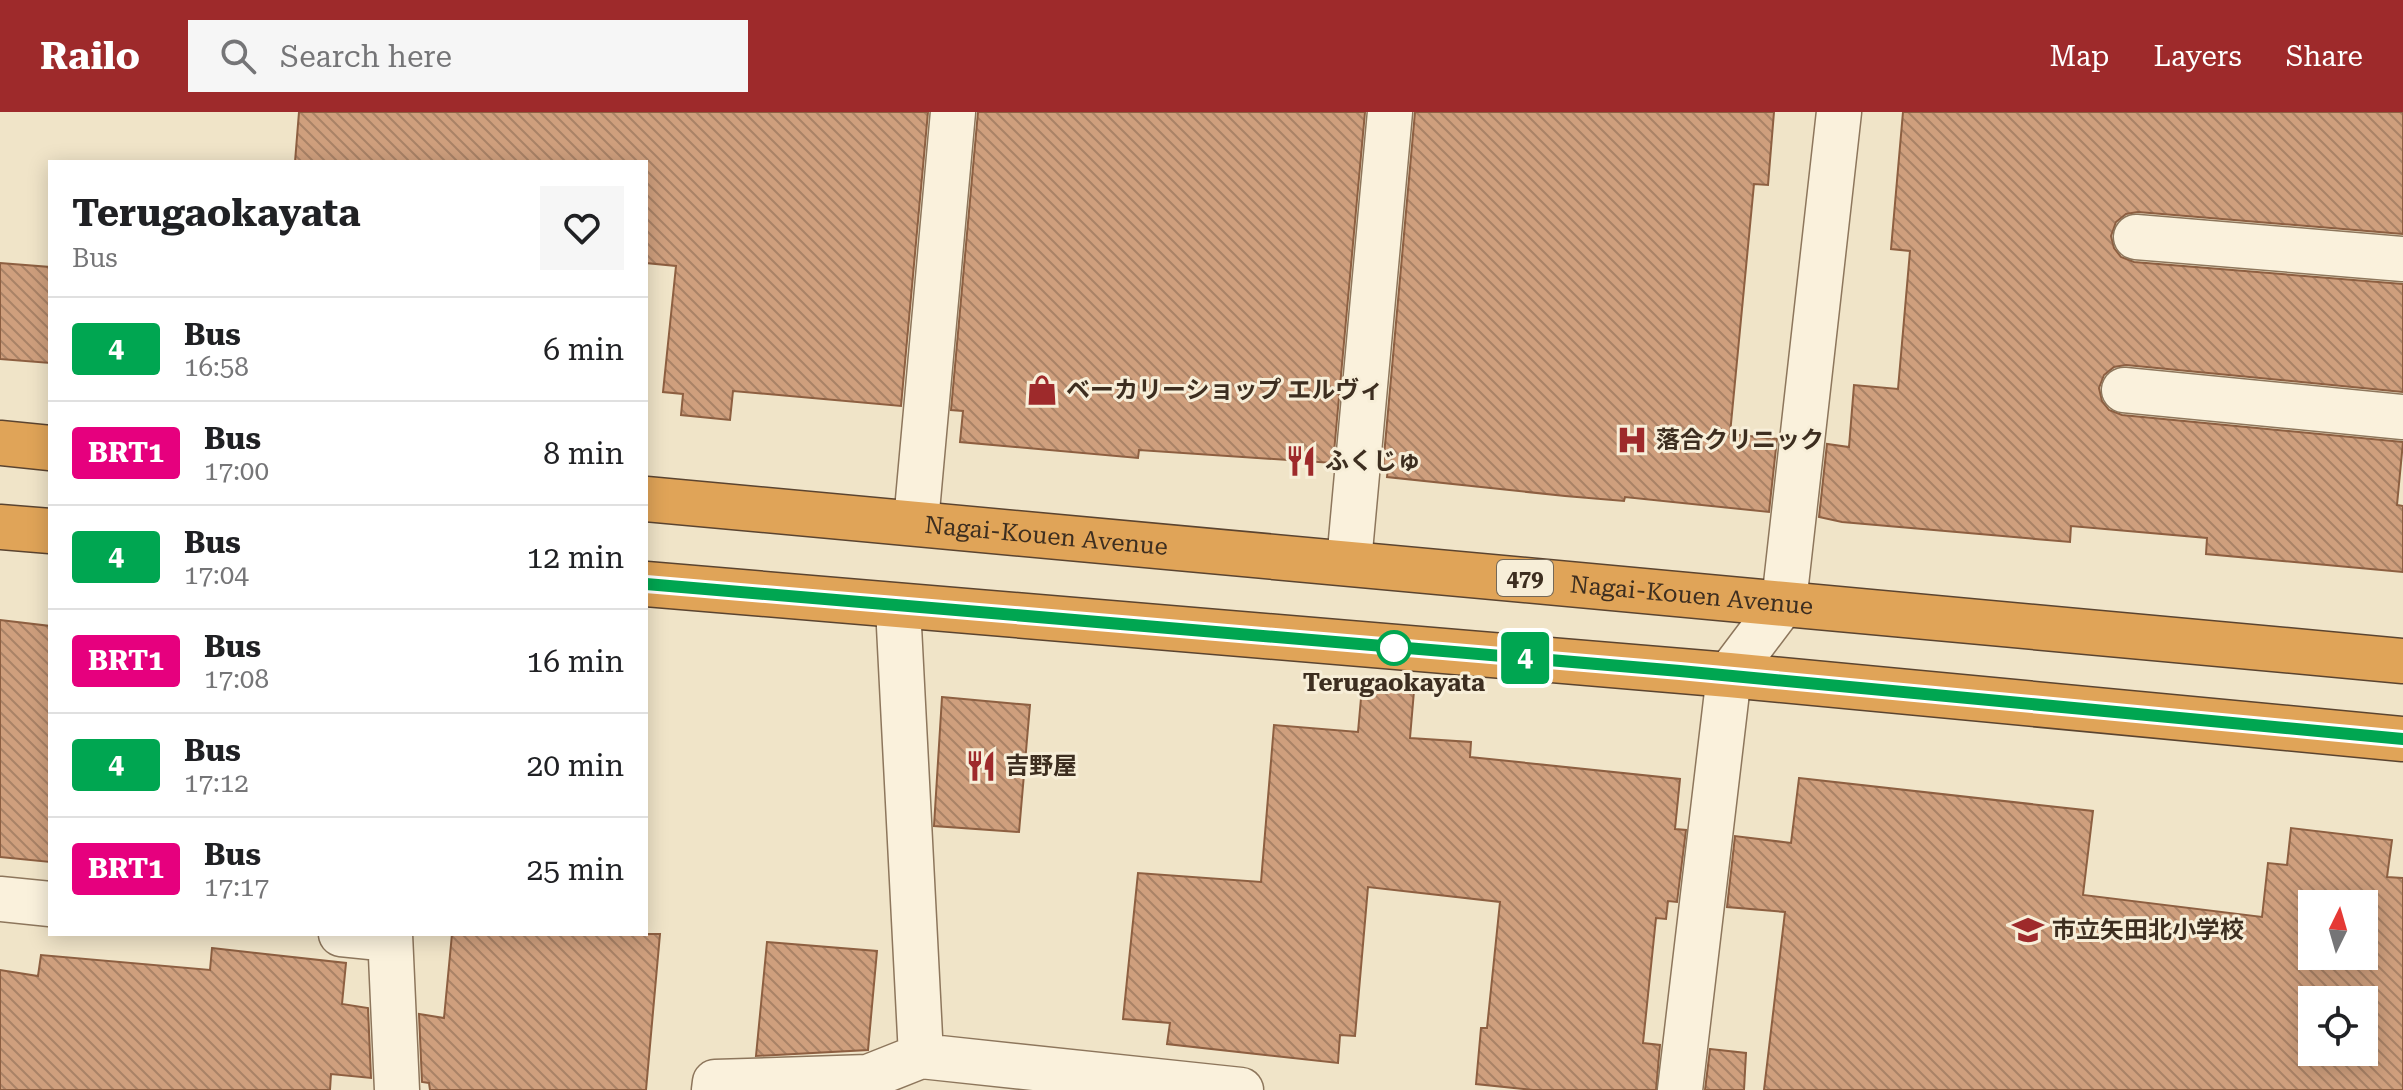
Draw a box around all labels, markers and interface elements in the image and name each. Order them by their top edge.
search box [188,20,748,92]
text: Railo [40,34,140,78]
icon: search [216,34,260,78]
text: Search here [280,39,452,74]
text: Map [2050,40,2109,73]
text: Layers [2153,40,2242,73]
text: Share [2286,40,2363,73]
button: heart [540,186,624,270]
text: Terugaokayata [72,191,361,235]
text: Bus [72,243,118,273]
text: Bus [184,317,241,352]
text: 4 [108,332,124,365]
text: 6 min [543,332,624,367]
text: 16:58 [184,352,249,382]
shop icon: ベーカリーショップ エルヴィ [1025,373,1059,407]
place label: ベーカリーショップ エルヴィ [1066,376,1384,404]
text: Bus [204,421,261,456]
hospital icon: 落合クリニック [1615,423,1649,457]
place label: 落合クリニック [1656,426,1824,454]
text: BRT1 [88,436,164,469]
text: 8 min [543,436,624,471]
restaurant icon: ふくじゅ [1284,444,1318,478]
place label: ふくじゅ [1325,447,1421,475]
text: 17:00 [204,456,269,486]
street label: Nagai-Kouen Avenue [924,511,1169,561]
text: Bus [184,525,241,560]
text: 4 [108,540,124,573]
text: 12 min [527,540,624,575]
text: 17:04 [184,560,249,590]
road number: 479 [1497,560,1553,596]
street label: Nagai-Kouen Avenue [1569,570,1814,621]
text: Bus [204,629,261,664]
marker: Terugaokayata [1377,631,1411,665]
line badge: 4 [1499,632,1551,684]
text: 4 [1517,641,1533,674]
text: BRT1 [88,644,164,677]
text: 16 min [527,644,624,679]
text: 17:08 [204,664,269,694]
place label: Terugaokayata [1303,669,1485,697]
text: Bus [184,733,241,768]
text: 4 [108,748,124,781]
text: 20 min [527,748,624,783]
restaurant icon: 吉野屋 [964,749,998,783]
place label: 吉野屋 [1005,752,1077,780]
text: 17:12 [184,768,249,798]
text: Bus [204,837,261,872]
text: BRT1 [88,852,164,885]
text: 25 min [527,852,624,887]
text: 17:17 [204,872,269,902]
north arrow [2298,890,2378,970]
map controls [2298,890,2378,1066]
school or university icon: 市立矢田北小学校 [2011,913,2045,947]
place label: 市立矢田北小学校 [2052,916,2244,944]
button: locate [2298,986,2378,1066]

